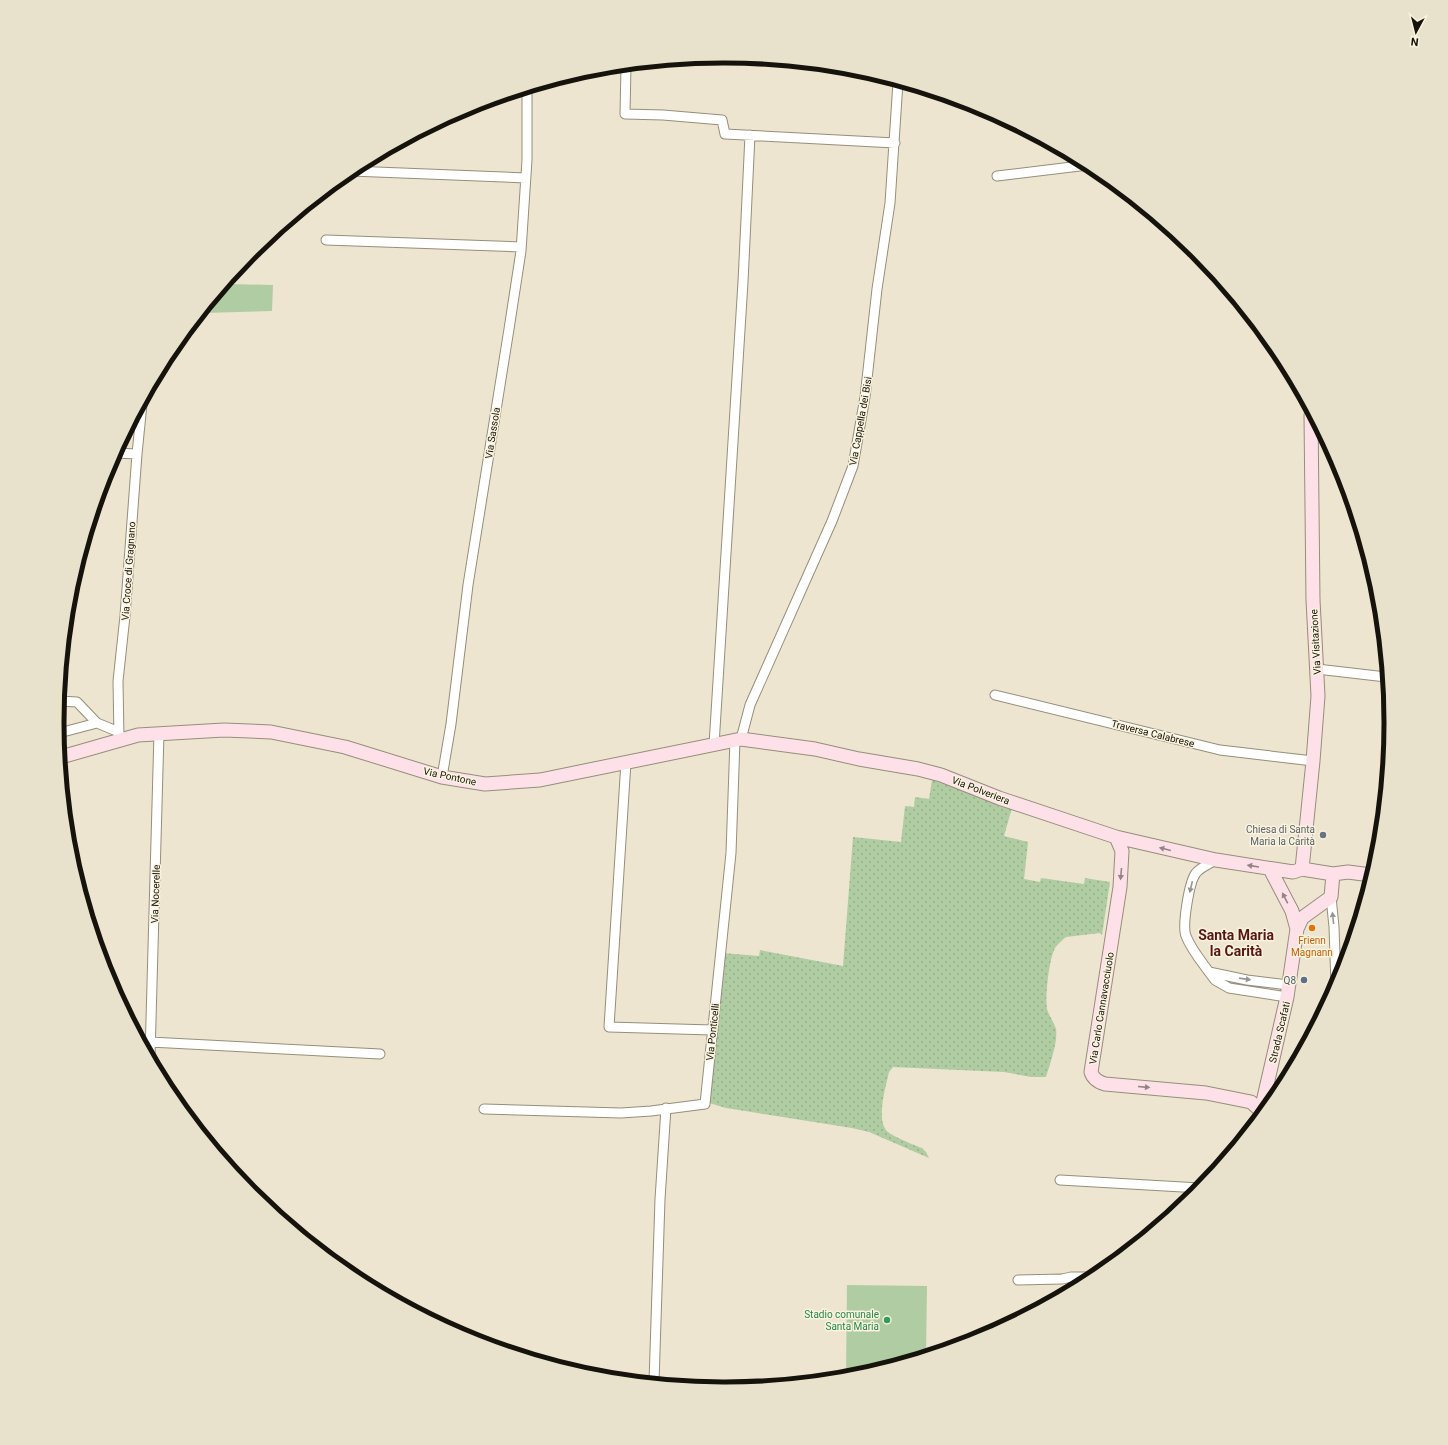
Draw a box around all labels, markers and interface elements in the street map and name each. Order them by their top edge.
north arrow [1396,12,1436,52]
text: N [1410,34,1419,48]
street label: Via Cappella dei Bisi [847,376,874,466]
street label: Via Sassola [483,407,502,460]
street label: Via Croce di Gragnano [120,521,137,621]
street label: Via Visitazione [1308,609,1323,675]
street label: Traversa Calabrese [1110,718,1196,749]
street label: Via Pontone [422,766,477,787]
street label: Via Polveriera [950,774,1011,807]
place label: Chiesa di Santa Maria la Carità [1246,824,1315,847]
marker: Chiesa di Santa Maria la Carità [1318,830,1328,840]
one-way arrow [1158,845,1171,851]
one-way arrow [1247,863,1259,869]
street label: Via Nocerelle [149,864,162,924]
one-way arrow [1117,868,1124,880]
one-way arrow [1188,881,1194,893]
one-way arrow [1282,892,1288,904]
one-way arrow [1329,912,1336,924]
marker: Frienn Magnann [1307,923,1317,933]
district label: Santa Maria la Carità [1198,927,1274,959]
place label: Frienn Magnann [1291,935,1333,958]
street label: Via Carlo Cannavacciuolo [1087,951,1116,1065]
place label: Q8 [1284,975,1296,986]
marker: Q8 [1299,975,1309,985]
one-way arrow [1239,976,1251,982]
street label: Strada Scafati [1267,1000,1292,1064]
street label: Via Ponticelli [704,1003,721,1061]
one-way arrow [1138,1084,1150,1091]
place label: Stadio comunale Santa Maria [804,1309,879,1332]
marker: Stadio comunale Santa Maria [882,1315,892,1325]

